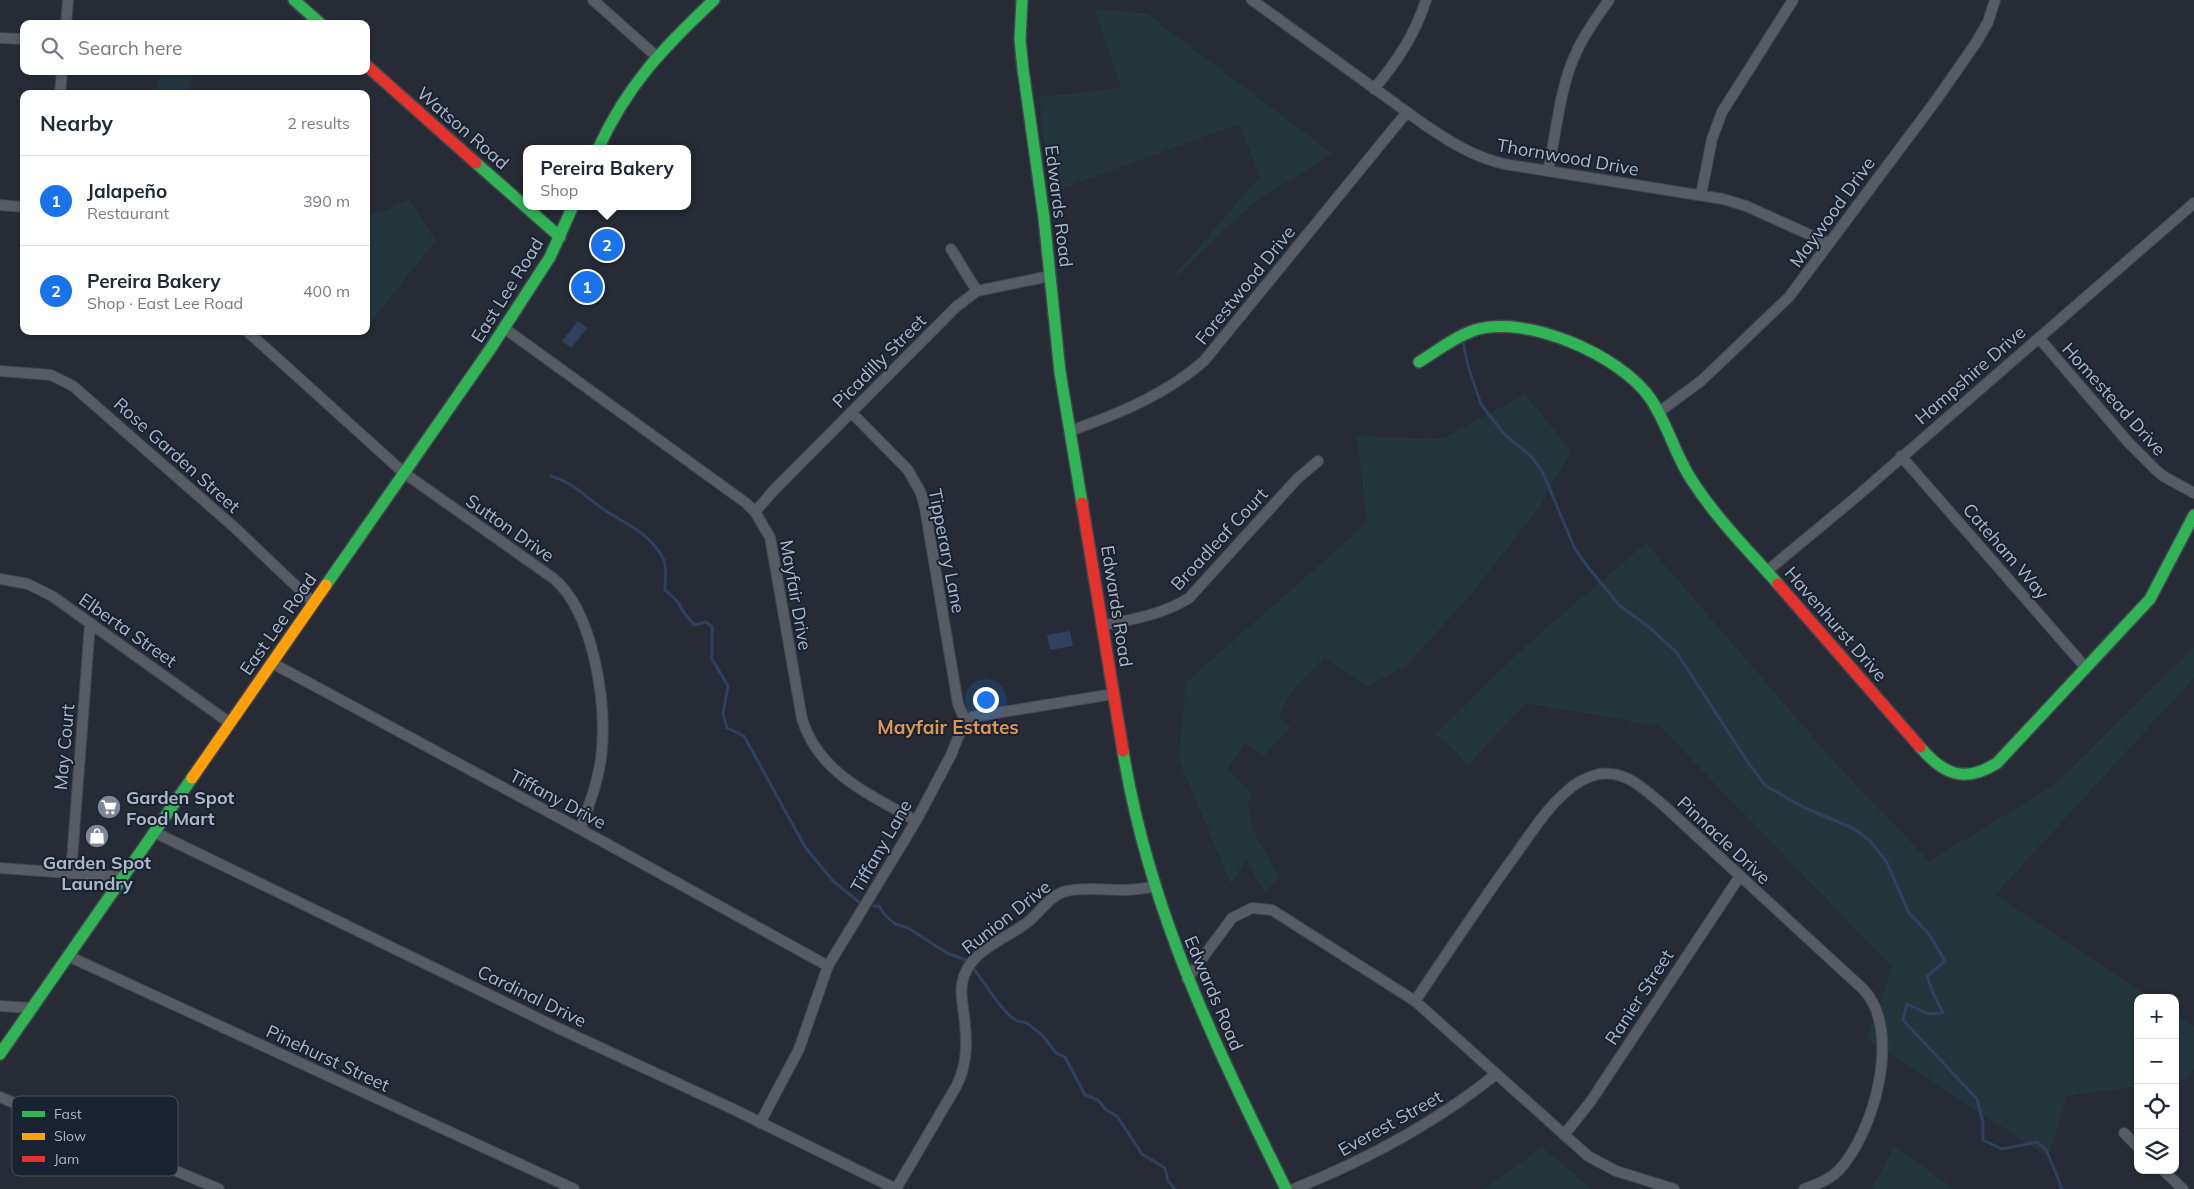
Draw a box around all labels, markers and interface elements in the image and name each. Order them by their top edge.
search box [20,20,370,75]
icon: search [38,34,66,62]
text: Search here [78,36,182,60]
street label: Watson Road [412,82,514,174]
text: Nearby [40,110,113,136]
text: 2 results [287,113,350,133]
street label: Thornwood Drive [1495,133,1641,181]
street label: Edwards Road [1040,144,1078,268]
popup [523,145,691,210]
street label: Maywood Drive [1784,152,1880,272]
text: Pereira Bakery [540,156,674,180]
text: Jalapeño [87,179,167,203]
text: Shop [540,180,578,200]
text: 1 [51,191,61,211]
text: 390 m [303,191,350,211]
text: Restaurant [87,203,169,223]
street label: Forestwood Drive [1190,221,1300,349]
pin: 2 [591,226,623,264]
street label: East Lee Road [466,233,548,347]
pin: 1 [571,268,603,306]
text: Pereira Bakery [87,269,221,293]
text: 2 [51,281,61,301]
text: 400 m [303,281,350,301]
text: Shop · East Lee Road [87,293,243,313]
street label: Picadilly Street [827,309,931,413]
street label: Hampshire Drive [1910,321,2030,429]
street label: Homestead Drive [2057,338,2171,460]
street label: Rose Garden Street [109,392,245,518]
street label: Broadleaf Court [1166,483,1272,595]
street label: Tipperary Lane [924,487,970,615]
street label: Sutton Drive [461,489,559,567]
street label: Cateham Way [1958,498,2054,604]
street label: Mayfair Drive [775,538,817,652]
street label: Edwards Road [1096,544,1138,668]
street label: Havenhurst Drive [1780,562,1892,686]
street label: East Lee Road [234,569,322,679]
street label: Elberta Street [75,588,181,672]
your location [973,687,999,713]
street label: May Court [49,703,79,791]
district label: Mayfair Estates [877,715,1019,739]
street label: Tiffany Drive [506,764,610,834]
place label: Garden Spot Food Mart [126,786,235,830]
street label: Pinnacle Drive [1673,791,1775,889]
supermarket icon: Garden Spot Food Mart [96,794,122,820]
street label: Tiffany Lane [845,795,917,897]
shop icon: Garden Spot Laundry [84,823,110,849]
place label: Garden Spot Laundry [43,851,151,895]
street label: Runion Drive [957,875,1055,959]
street label: Edwards Road [1179,932,1249,1054]
street label: Ranier Street [1600,945,1678,1049]
street label: Cardinal Drive [474,960,590,1032]
map controls [2134,994,2179,1174]
button: + [2134,994,2179,1039]
street label: Pinehurst Street [263,1019,393,1097]
button: − [2134,1039,2179,1084]
button: locate [2134,1084,2179,1129]
street label: Everest Street [1334,1085,1446,1161]
legend [12,1096,178,1176]
text: Fast [54,1105,82,1123]
text: Slow [54,1127,86,1145]
button: layers [2134,1129,2179,1174]
text: Jam [54,1150,79,1168]

